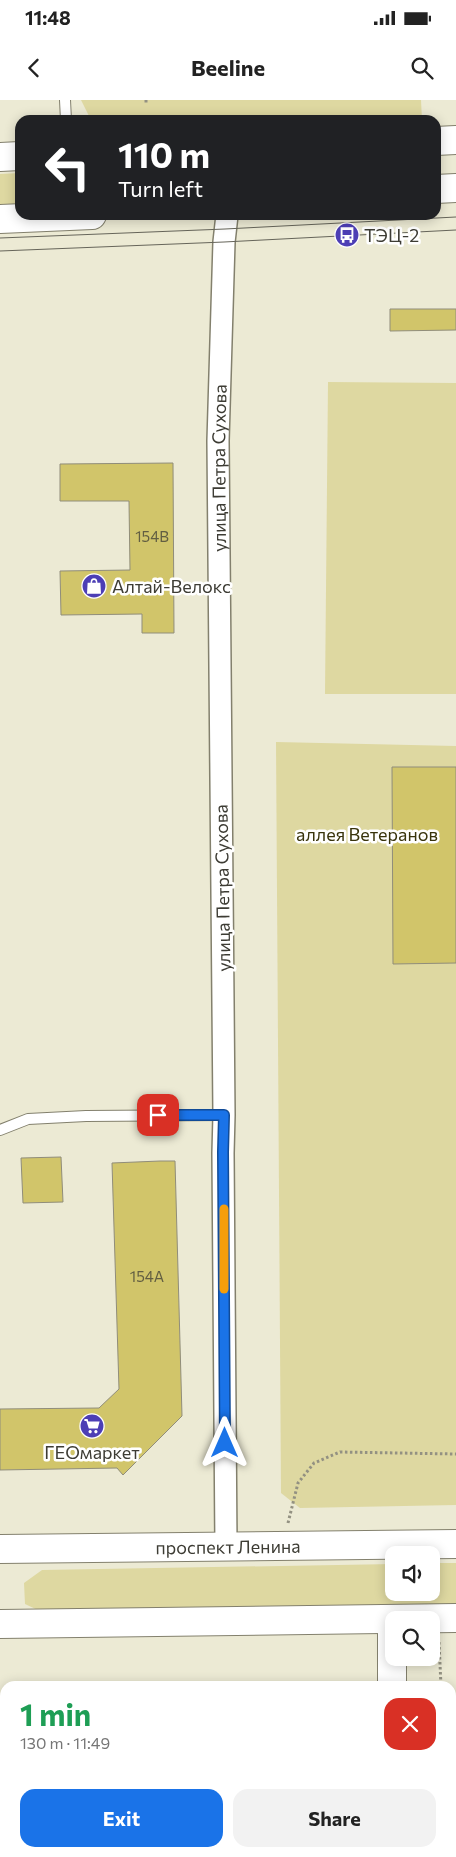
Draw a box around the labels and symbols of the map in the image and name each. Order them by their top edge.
bus stop icon: ТЭЦ-2 [334,222,360,248]
place label: ТЭЦ-2 [364,224,419,246]
street label: улица Петра Сухова [207,384,231,552]
house number: 154В [135,527,169,545]
shop icon: Алтай-Велокс [81,573,107,599]
place label: Алтай-Велокс [112,575,231,597]
street label: улица Петра Сухова [210,804,234,972]
park label: аллея Ветеранов [296,823,438,845]
pin [137,1094,179,1136]
house number: 154А [130,1267,164,1285]
supermarket icon: ГЕОмаркет [79,1413,105,1439]
position arrow [198,1416,250,1468]
place label: ГЕОмаркет [44,1441,140,1463]
street label: проспект Ленина [155,1535,301,1558]

